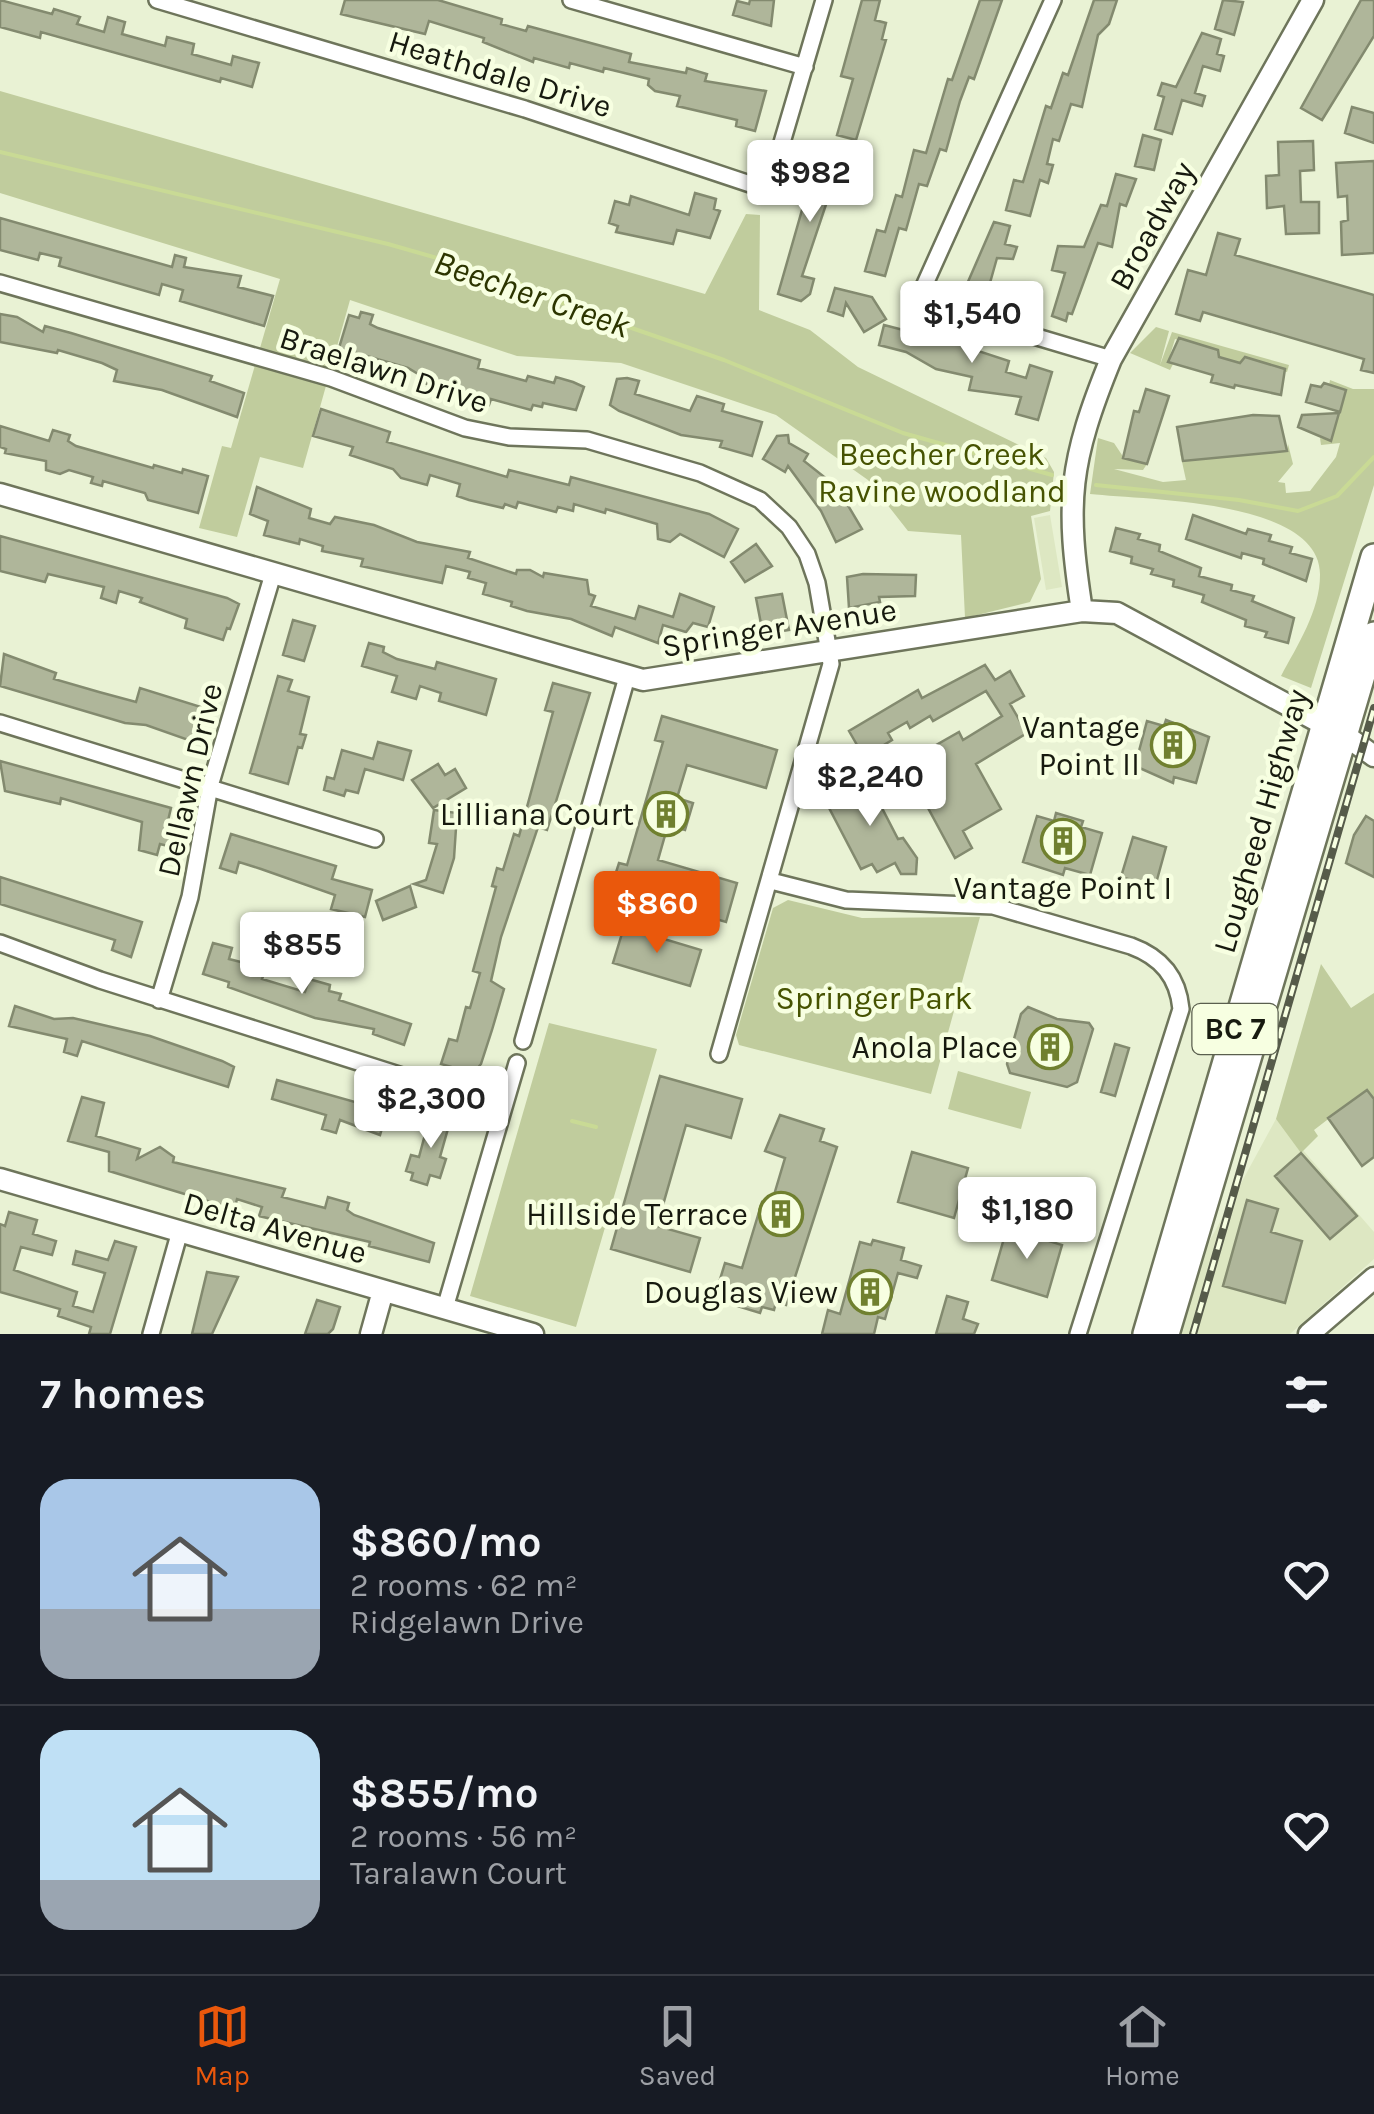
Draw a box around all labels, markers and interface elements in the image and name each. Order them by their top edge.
street label: Heathdale Drive [384,23,616,125]
pin: $982 [751,140,869,225]
text: $982 [769,154,851,191]
street label: Broadway [1102,155,1202,297]
water label: Beecher Creek [429,241,636,347]
pin: $1,540 [891,281,1053,366]
text: $1,540 [922,295,1022,332]
street label: Braelawn Drive [275,319,493,421]
park label: Beecher Creek Ravine woodland [818,436,1066,510]
street label: Springer Avenue [659,591,899,665]
street label: Dellawn Drive [150,679,230,881]
street label: Lougheed Highway [1206,685,1316,957]
place label: Vantage Point II [1022,709,1140,783]
building icon: Vantage Point II [1150,722,1196,768]
pin: $2,240 [789,744,951,829]
text: $2,240 [816,758,924,795]
building icon: Lilliana Court [643,791,689,837]
place label: Lilliana Court [440,796,634,833]
building icon: Vantage Point I [1040,818,1086,864]
place label: Vantage Point I [954,870,1172,907]
pin: $860 [598,871,716,956]
text: $860 [616,885,698,922]
pin: $855 [243,912,361,997]
text: $855 [262,926,342,963]
park label: Springer Park [775,980,973,1017]
road number: BC 7 [1192,1004,1278,1054]
building icon: Anola Place [1027,1024,1073,1070]
place label: Anola Place [851,1029,1018,1066]
pin: $2,300 [350,1066,512,1151]
text: $2,300 [376,1080,486,1117]
pin: $1,180 [946,1177,1108,1262]
street label: Delta Avenue [179,1184,371,1272]
building icon: Hillside Terrace [758,1191,804,1237]
text: $1,180 [980,1191,1074,1228]
place label: Hillside Terrace [526,1196,748,1233]
building icon: Douglas View [847,1269,893,1315]
place label: Douglas View [644,1274,838,1311]
icon: filters [1279,1367,1334,1422]
text: 7 homes [40,1369,206,1419]
text: $860/mo [350,1517,542,1567]
icon: home [120,1519,240,1639]
icon: heart [1279,1552,1334,1607]
text: 2 rooms · 62 m² [350,1567,578,1604]
text: Ridgelawn Drive [350,1604,584,1641]
text: $855/mo [350,1768,538,1818]
icon: home [120,1770,240,1890]
icon: heart [1279,1803,1334,1858]
text: 2 rooms · 56 m² [350,1818,577,1855]
text: Taralawn Court [350,1855,567,1892]
tab: Map [194,1999,250,2092]
tab: Saved [639,1999,716,2092]
tab: Home [1105,1999,1180,2092]

